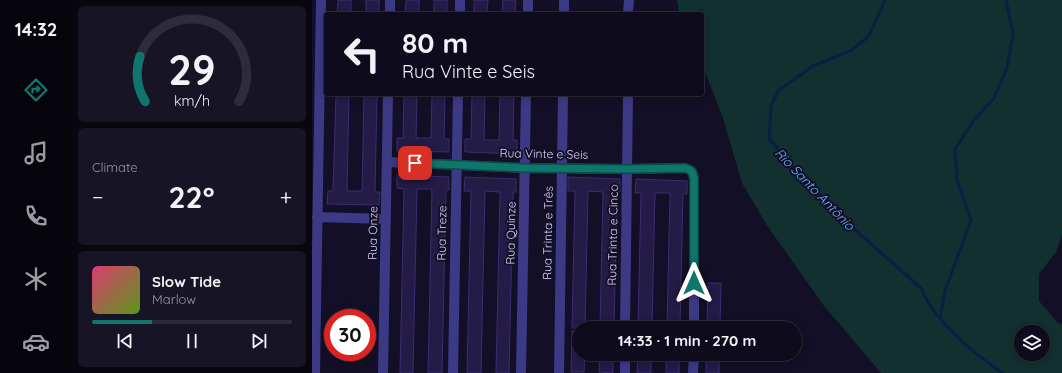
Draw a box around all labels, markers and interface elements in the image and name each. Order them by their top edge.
text: 14:32 [15,18,57,41]
text: 80 m [402,25,468,60]
icon: left [336,28,388,80]
text: 29 [168,43,216,95]
text: Rua Vinte e Seis [402,60,535,83]
icon: directions [22,76,50,104]
text: km/h [174,92,210,110]
icon: music [22,139,50,167]
street label: Rua Vinte e Seis [500,145,589,162]
water label: Rio Santo Antônio [772,145,859,234]
pin [398,146,432,180]
icon: arrive [404,152,426,174]
text: Climate [92,159,138,175]
text: 22° [169,178,214,216]
text: − [92,183,103,211]
text: + [280,183,292,211]
street label: Rua Trinta e Cinco [604,184,621,286]
street label: Rua Trinta e Três [539,186,556,280]
street label: Rua Quinze [502,201,519,265]
icon: phone [22,202,50,230]
street label: Rua Treze [434,205,449,261]
street label: Rua Onze [365,206,380,260]
position arrow [673,262,715,304]
icon: climate [22,265,50,293]
text: Slow Tide [152,272,221,291]
text: Marlow [152,291,196,307]
speed limit sign: 30 [324,309,376,361]
map controls [1014,325,1050,361]
button: layers [1014,325,1050,361]
icon: car [22,328,50,356]
icon: previous [114,330,136,352]
icon: pause [181,330,203,352]
icon: next [248,330,270,352]
text: 14:33 · 1 min · 270 m [618,331,756,350]

